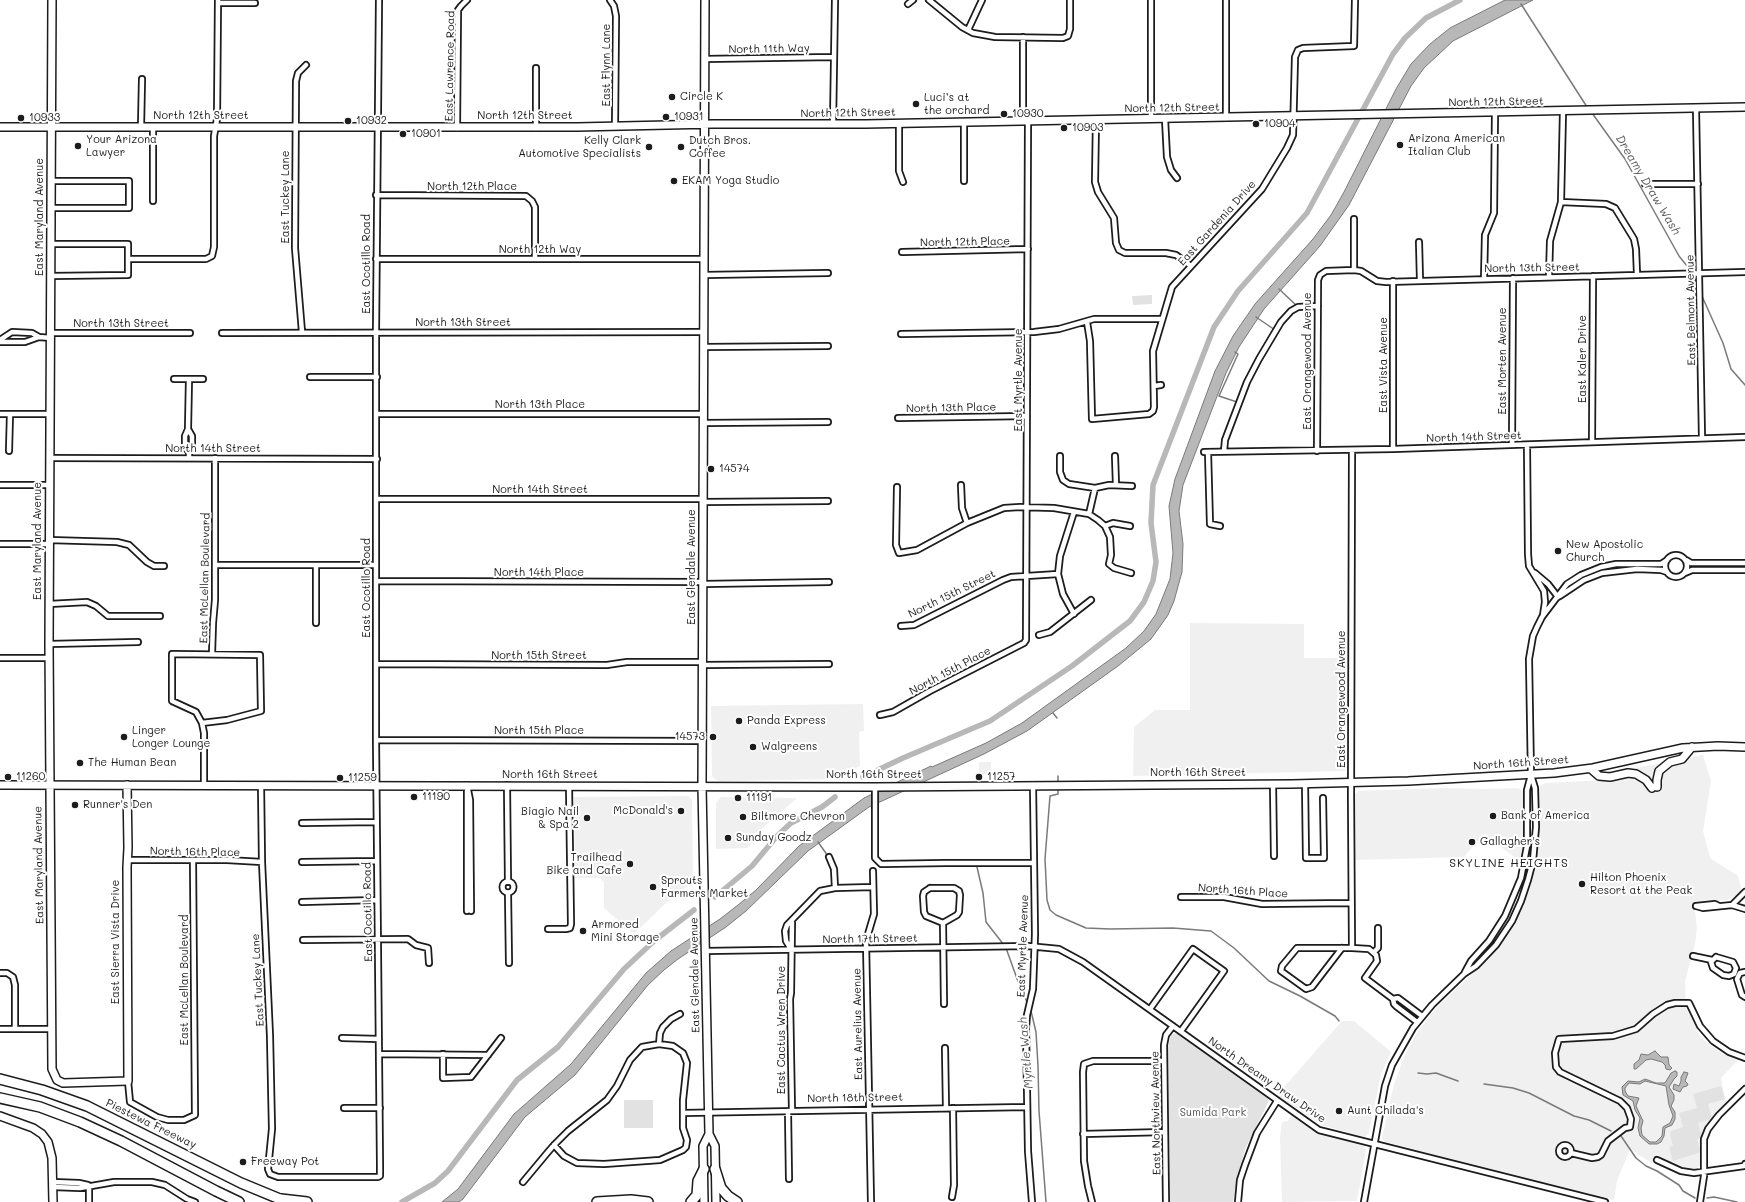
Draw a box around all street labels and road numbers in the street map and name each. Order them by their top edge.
street label: East Lawrence Road [442,11,458,121]
street label: East Flynn Lane [600,24,614,106]
street label: North 11th Way [728,42,810,56]
street label: North 12th Street [1448,95,1544,109]
street label: North 12th Street [1124,101,1220,115]
street label: North 12th Street [800,106,896,120]
street label: North 12th Street [153,109,249,123]
street label: North 12th Street [477,109,573,123]
street label: East Tuckey Lane [279,151,293,243]
street label: East Maryland Avenue [33,158,47,276]
street label: East Gardenia Drive [1175,178,1259,268]
street label: North 12th Place [427,180,517,194]
street label: East Ocotillo Road [360,214,374,314]
street label: North 12th Place [920,235,1010,249]
street label: North 12th Way [499,243,581,257]
street label: East Belmont Avenue [1683,254,1699,366]
street label: North 13th Street [1484,261,1580,275]
street label: East Orangewood Avenue [1301,292,1315,430]
street label: East Morten Avenue [1496,308,1510,414]
street label: East Kaler Drive [1576,315,1590,403]
street label: North 13th Street [415,316,511,330]
street label: North 13th Street [73,317,169,331]
street label: East Vista Avenue [1377,317,1391,413]
street label: East Myrtle Avenue [1012,329,1026,431]
street label: North 13th Place [495,398,585,412]
street label: North 13th Place [906,401,996,415]
street label: North 14th Street [1426,429,1522,445]
street label: North 14th Street [165,442,261,456]
street label: East Maryland Avenue [31,482,45,600]
street label: North 14th Street [492,483,588,497]
street label: East Glendale Avenue [685,509,699,625]
street label: East McLellan Boulevard [197,512,213,644]
street label: East Ocotillo Road [360,538,374,638]
street label: North 14th Place [494,566,584,580]
street label: North 15th Street [906,567,998,621]
street label: East Orangewood Avenue [1335,630,1349,768]
street label: North 15th Place [907,644,993,698]
street label: North 15th Street [491,649,587,663]
street label: North 15th Place [494,724,584,738]
street label: North 16th Street [1473,753,1569,773]
street label: North 16th Street [1150,766,1246,780]
street label: North 16th Street [502,768,598,782]
street label: North 16th Street [826,768,922,782]
street label: East Maryland Avenue [31,806,47,924]
street label: North 16th Place [150,845,240,859]
street label: East Ocotillo Road [361,862,375,962]
street label: East Sierra Vista Drive [109,880,123,1004]
street label: North 16th Place [1197,881,1289,901]
street label: East Myrtle Avenue [1015,894,1031,998]
street label: East McLellan Boulevard [178,915,192,1045]
street label: East Glendale Avenue [687,917,703,1033]
street label: North 17th Street [822,932,918,946]
street label: East Tuckey Lane [249,933,267,1027]
street label: East Cactus Wren Drive [775,966,789,1094]
street label: East Aurelius Avenue [850,968,866,1080]
street label: North Dreamy Draw Drive [1206,1034,1328,1126]
street label: East Northview Avenue [1148,1051,1164,1175]
street label: North 18th Street [807,1091,903,1105]
street label: Piestewa Freeway [104,1096,198,1152]

